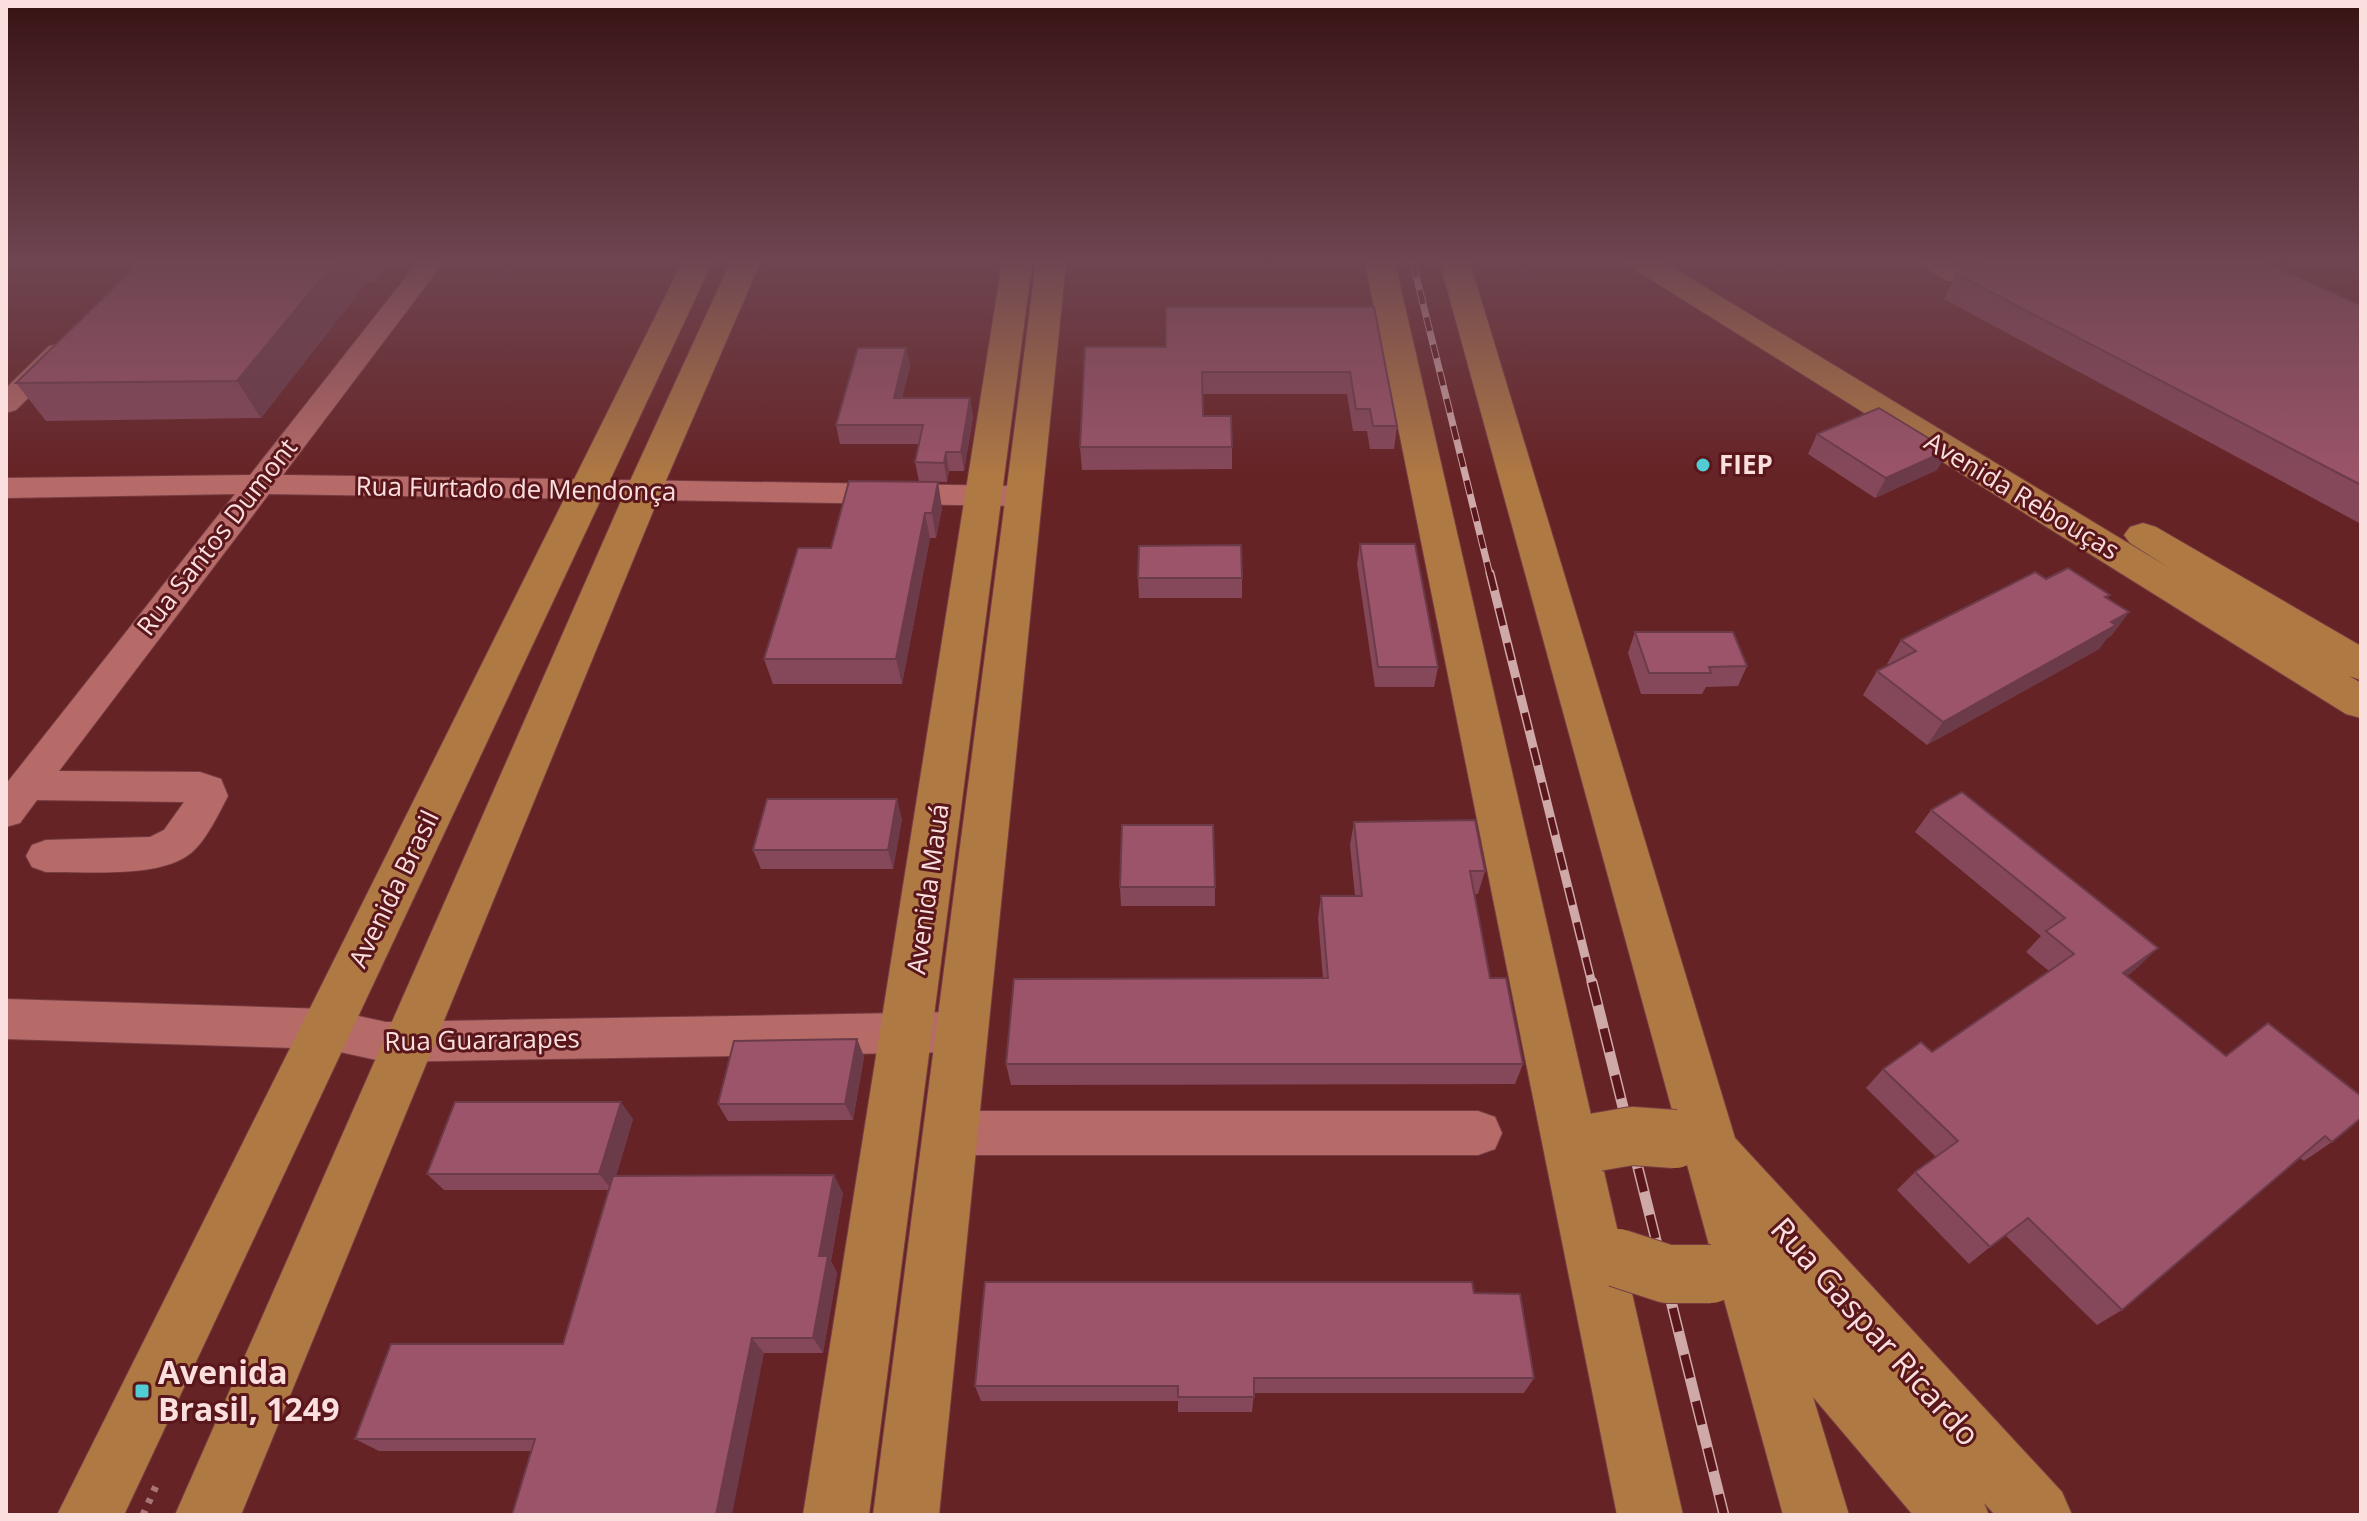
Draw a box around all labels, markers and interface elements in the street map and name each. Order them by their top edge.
street label: Avenida Rebouças [1918,423,2127,568]
street label: Rua Santos Dumont [128,430,305,643]
place label: FIEP [1719,446,1773,482]
marker: FIEP [1694,456,1712,474]
street label: Rua Furtado de Mendonça [355,467,677,509]
street label: Avenida Mauá [897,801,957,976]
street label: Avenida Brasil [339,804,447,973]
street label: Rua Guararapes [384,1019,580,1059]
street label: Rua Gaspar Ricardo [1762,1208,1990,1454]
place label: Avenida Brasil, 1249 [158,1350,339,1430]
marker: Avenida Brasil, 1249 [133,1382,151,1400]

